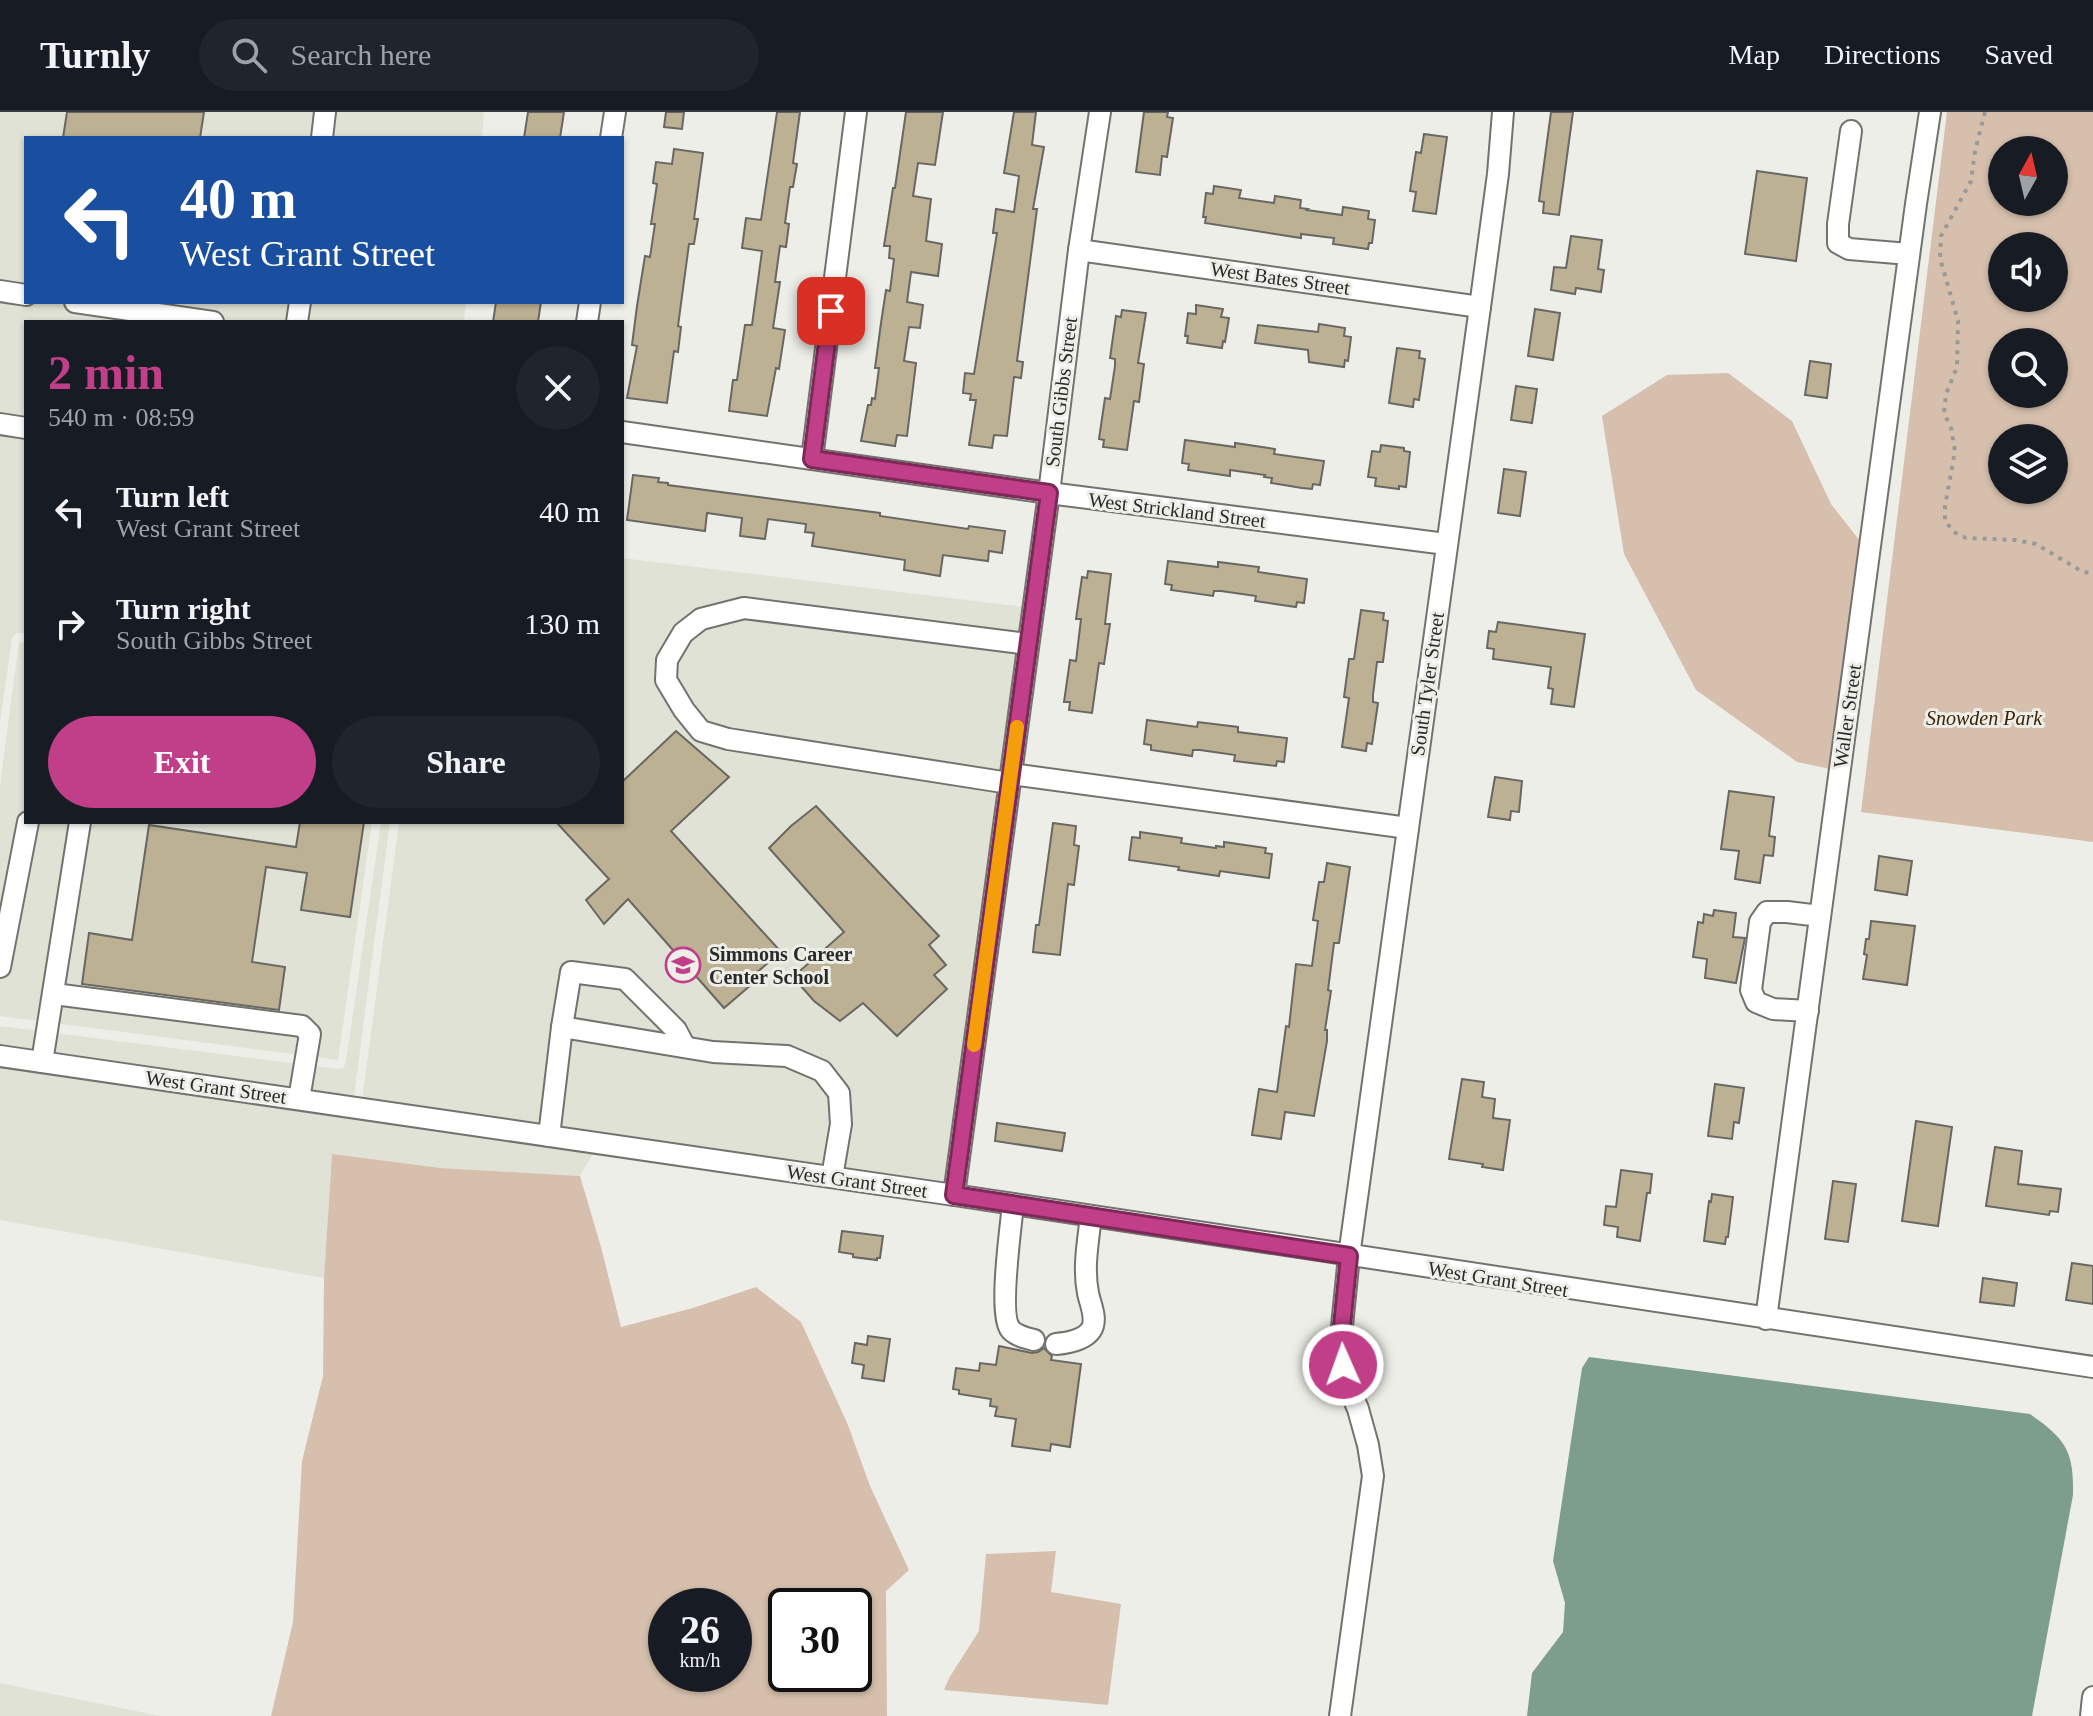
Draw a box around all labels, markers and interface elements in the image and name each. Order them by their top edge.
search box [199,19,759,91]
icon: search [227,33,271,77]
text: Turnly [40,34,151,76]
text: Search here [291,38,431,71]
text: Map [1729,39,1780,70]
text: Directions [1824,39,1941,70]
text: Saved [1985,39,2053,70]
north arrow [1988,136,2068,216]
map controls [1988,136,2068,504]
icon: left [48,168,152,272]
text: 40 m [180,168,297,230]
button: sound [1988,232,2068,312]
text: West Grant Street [180,234,435,274]
street label: West Bates Street [1209,257,1352,299]
pin [797,277,865,345]
icon: arrive [809,289,853,333]
street label: South Gibbs Street [1041,315,1081,468]
button: search [1988,328,2068,408]
text: 2 min [48,346,164,399]
button: close [516,346,600,430]
text: 540 m · 08:59 [48,403,195,432]
button: layers [1988,424,2068,504]
text: Turn left [116,480,229,513]
street label: West Strickland Street [1087,488,1267,532]
icon: left [48,490,92,534]
text: 40 m [539,495,600,528]
text: West Grant Street [116,514,300,543]
text: Turn right [116,592,251,625]
icon: right [48,602,92,646]
text: 130 m [524,607,600,640]
street label: South Tyler Street [1406,610,1449,757]
text: South Gibbs Street [116,626,312,655]
street label: Waller Street [1829,662,1865,769]
park label: Snowden Park [1926,707,2043,729]
button: Exit [48,716,316,808]
button: Share [332,716,600,808]
place label: Simmons Career Center School [709,943,853,988]
school or university icon: Simmons Career Center School [664,946,702,984]
street label: West Grant Street [144,1066,288,1108]
street label: West Grant Street [785,1160,929,1202]
street label: West Grant Street [1426,1257,1570,1301]
position arrow [1301,1323,1385,1407]
speed limit sign: 30 [768,1588,872,1692]
text: 26 [680,1607,720,1652]
text: km/h [679,1649,721,1671]

